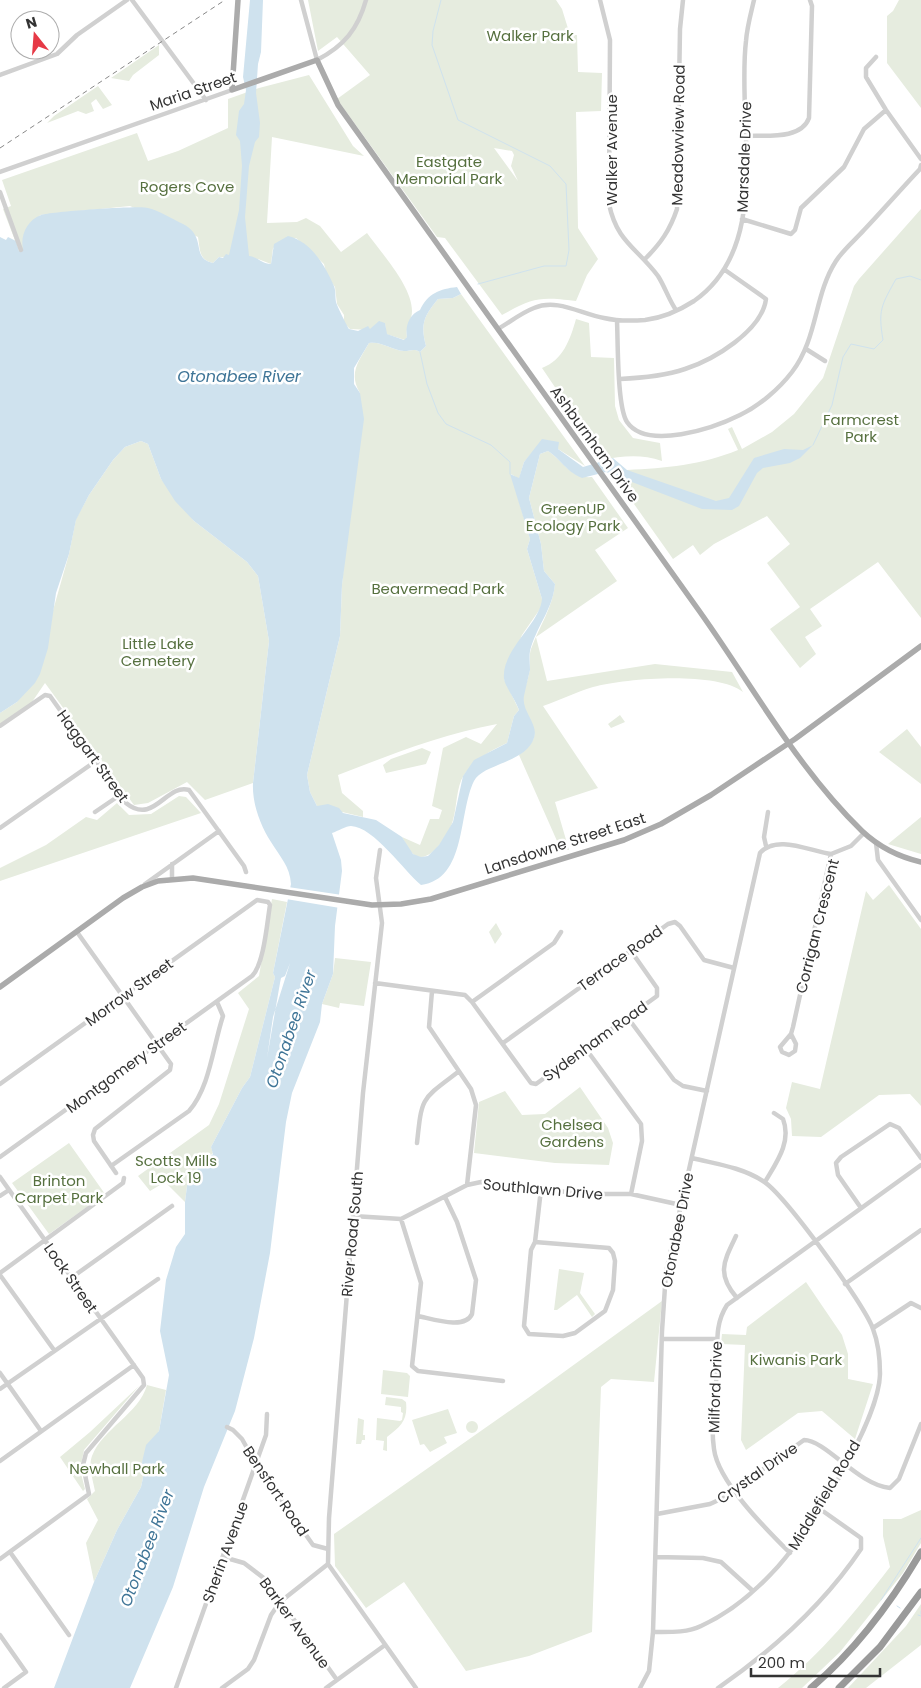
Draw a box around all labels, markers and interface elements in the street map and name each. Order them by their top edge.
north arrow [10,10,60,60]
text: N [23,11,39,34]
park label: Walker Park [486,25,574,46]
street label: Meadowview Road [666,64,690,206]
street label: Maria Street [147,66,239,116]
street label: Walker Avenue [601,94,622,206]
street label: Marsdale Drive [732,101,756,213]
park label: Eastgate Memorial Park [396,151,503,189]
park label: Rogers Cove [140,176,234,197]
water label: Otonabee River [177,365,302,388]
street label: Ashburnham Drive [546,381,644,507]
park label: Farmcrest Park [823,409,899,447]
park label: GreenUP Ecology Park [526,498,620,536]
park label: Beavermead Park [371,578,505,599]
park label: Little Lake Cemetery [121,633,196,671]
street label: Haggart Street [52,705,134,807]
street label: Lansdowne Street East [482,807,648,879]
street label: Corrigan Crescent [790,857,844,995]
street label: Terrace Road [573,920,667,996]
street label: Morrow Street [81,953,177,1031]
water label: Otonabee River [260,966,322,1091]
street label: Sydenham Road [538,996,652,1086]
street label: Montgomery Street [62,1016,190,1118]
park label: Chelsea Gardens [540,1114,604,1152]
park label: Scotts Mills Lock 19 [135,1150,217,1188]
park label: Brinton Carpet Park [15,1170,103,1208]
street label: River Road South [336,1170,368,1298]
street label: Otonabee Drive [656,1171,698,1289]
street label: Southlawn Drive [482,1173,604,1205]
street label: Lock Street [39,1239,103,1317]
street label: Milford Drive [703,1341,727,1433]
park label: Kiwanis Park [750,1349,842,1370]
street label: Middlefield Road [783,1436,865,1554]
street label: Crystal Drive [712,1437,802,1509]
street label: Bensfort Road [238,1442,314,1540]
park label: Newhall Park [69,1458,165,1479]
water label: Otonabee River [114,1485,180,1610]
street label: Sherin Avenue [197,1498,253,1606]
street label: Barker Avenue [255,1573,335,1673]
scale bar [751,1646,880,1678]
text: 200 m [758,1652,805,1673]

